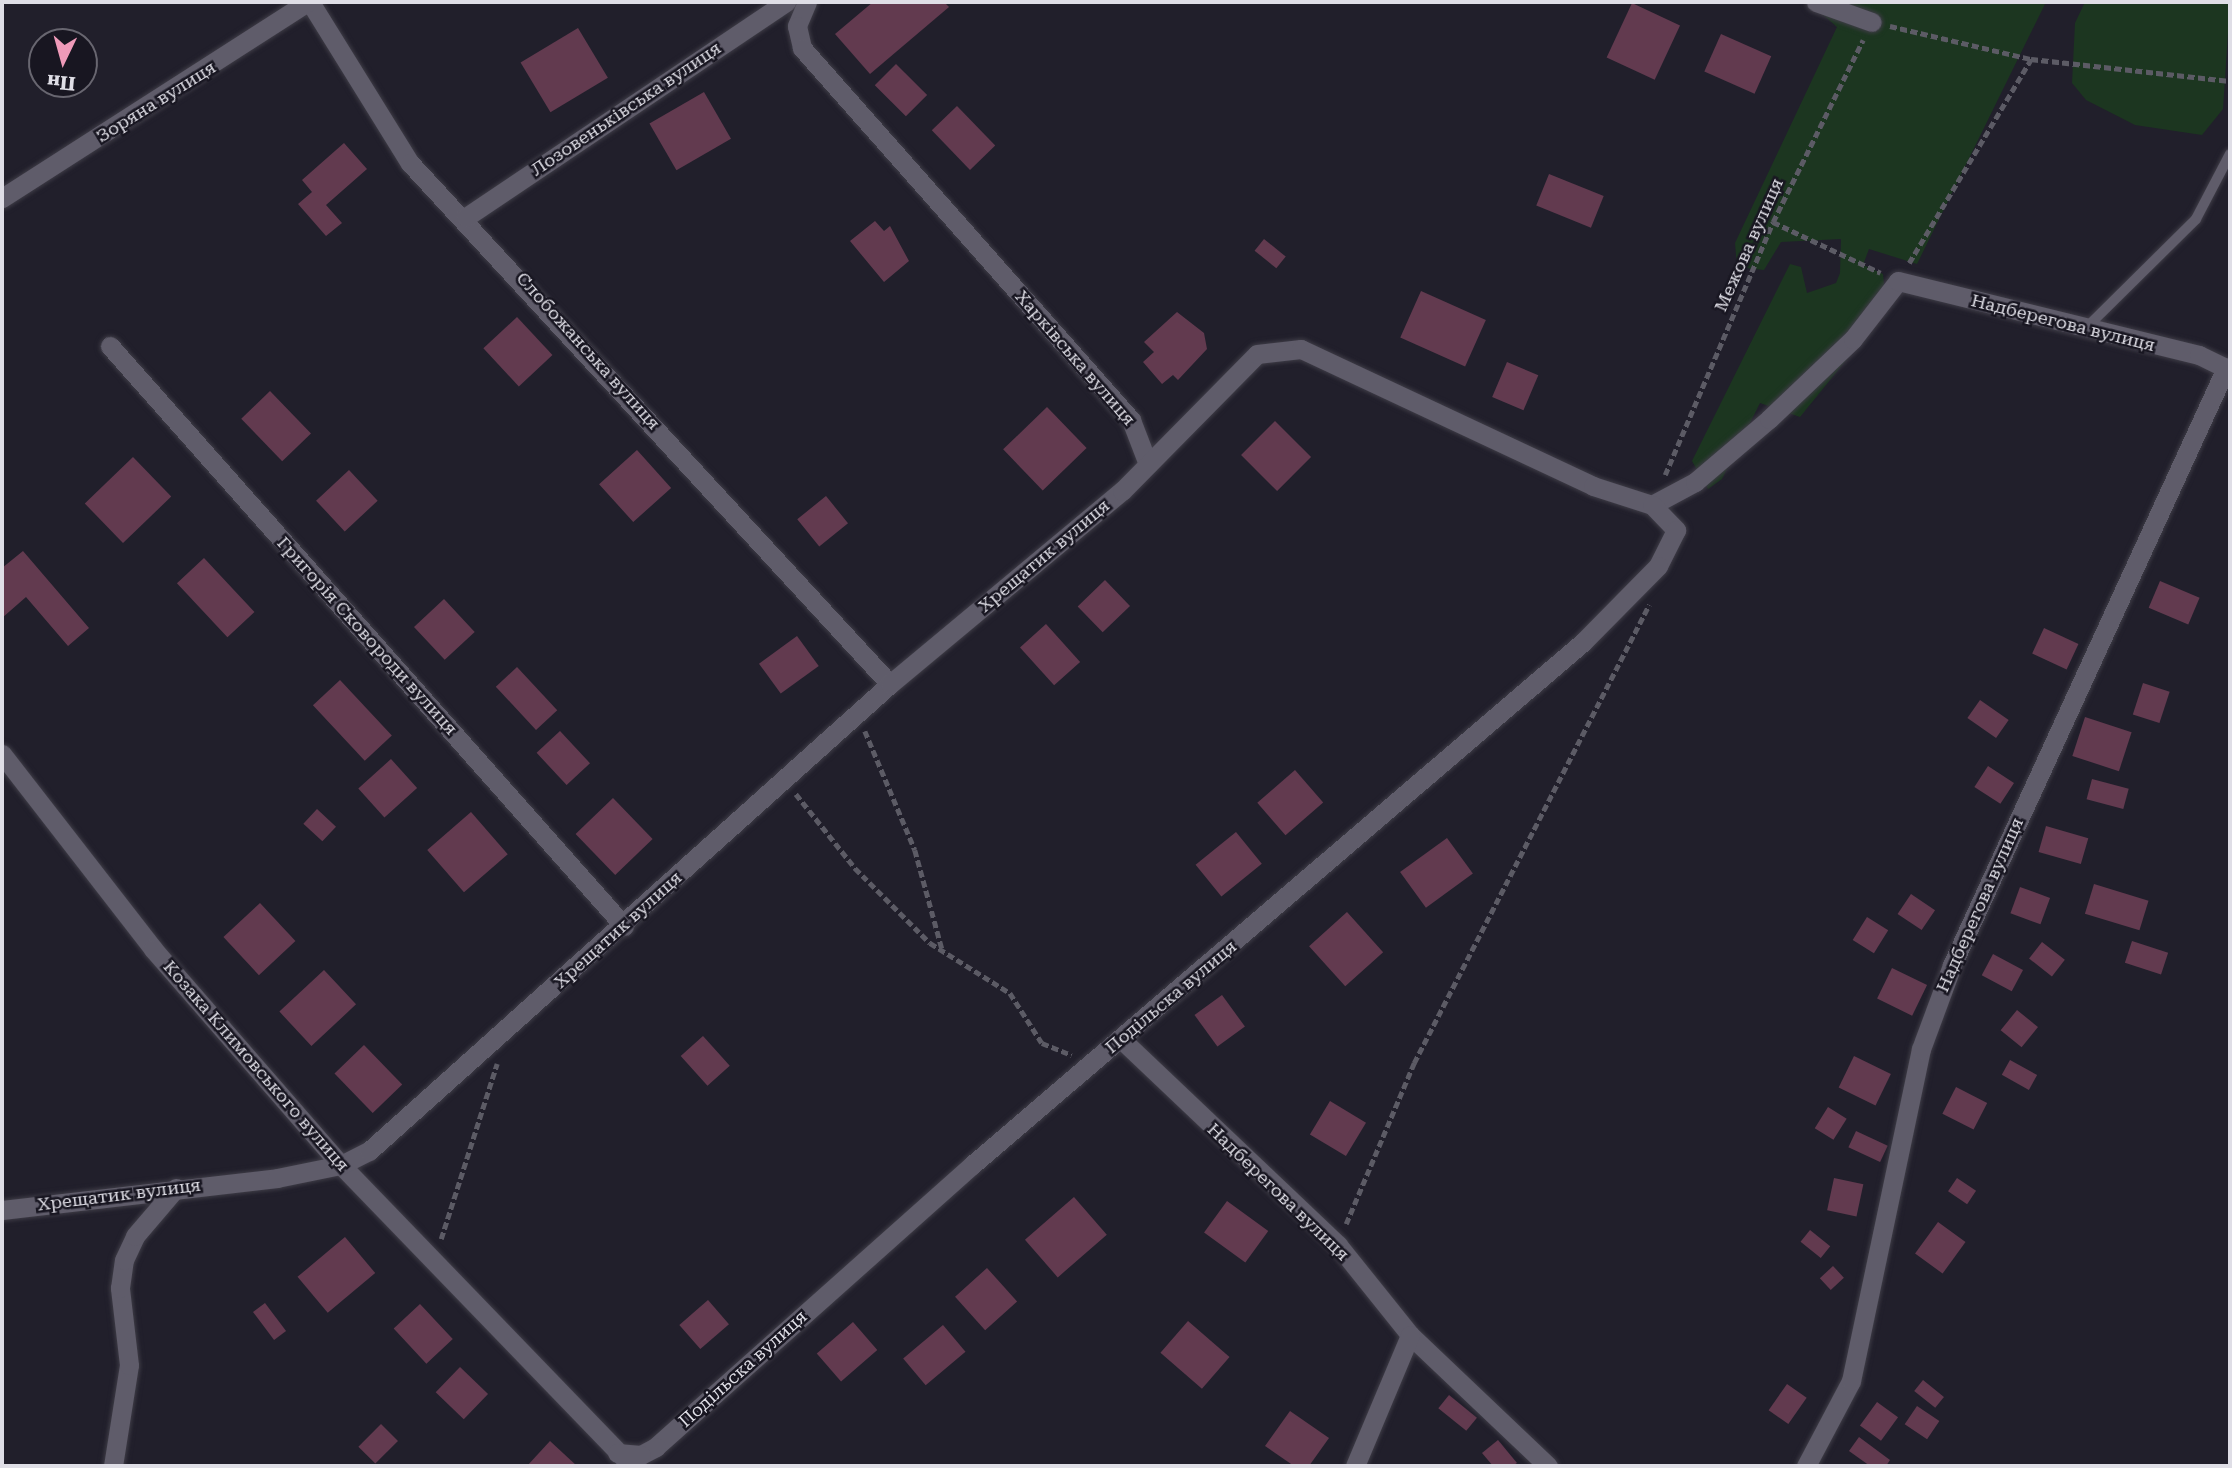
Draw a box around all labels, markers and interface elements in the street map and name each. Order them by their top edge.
north arrow [28,28,98,98]
street label: Лозовеньківська вулиця [527,37,725,181]
street label: Зоряна вулиця [92,57,220,147]
text: Пн [46,70,76,95]
street label: Межова вулиця [1710,175,1788,315]
street label: Слобожанська вулиця [512,268,664,434]
street label: Харківська вулиця [1010,286,1140,430]
street label: Надберегова вулиця [1969,290,2157,356]
street label: Хрещатик вулиця [974,495,1114,617]
street label: Григорія Сковороди вулиця [272,532,462,740]
street label: Надберегова вулиця [1932,814,2028,996]
street label: Хрещатик вулиця [550,867,686,993]
street label: Подільска вулиця [1101,936,1241,1058]
street label: Козака Климовського вулиця [159,956,353,1176]
street label: Надберегова вулиця [1203,1119,1353,1265]
street label: Хрещатик вулиця [36,1174,202,1216]
street label: Подільска вулиця [675,1306,811,1432]

